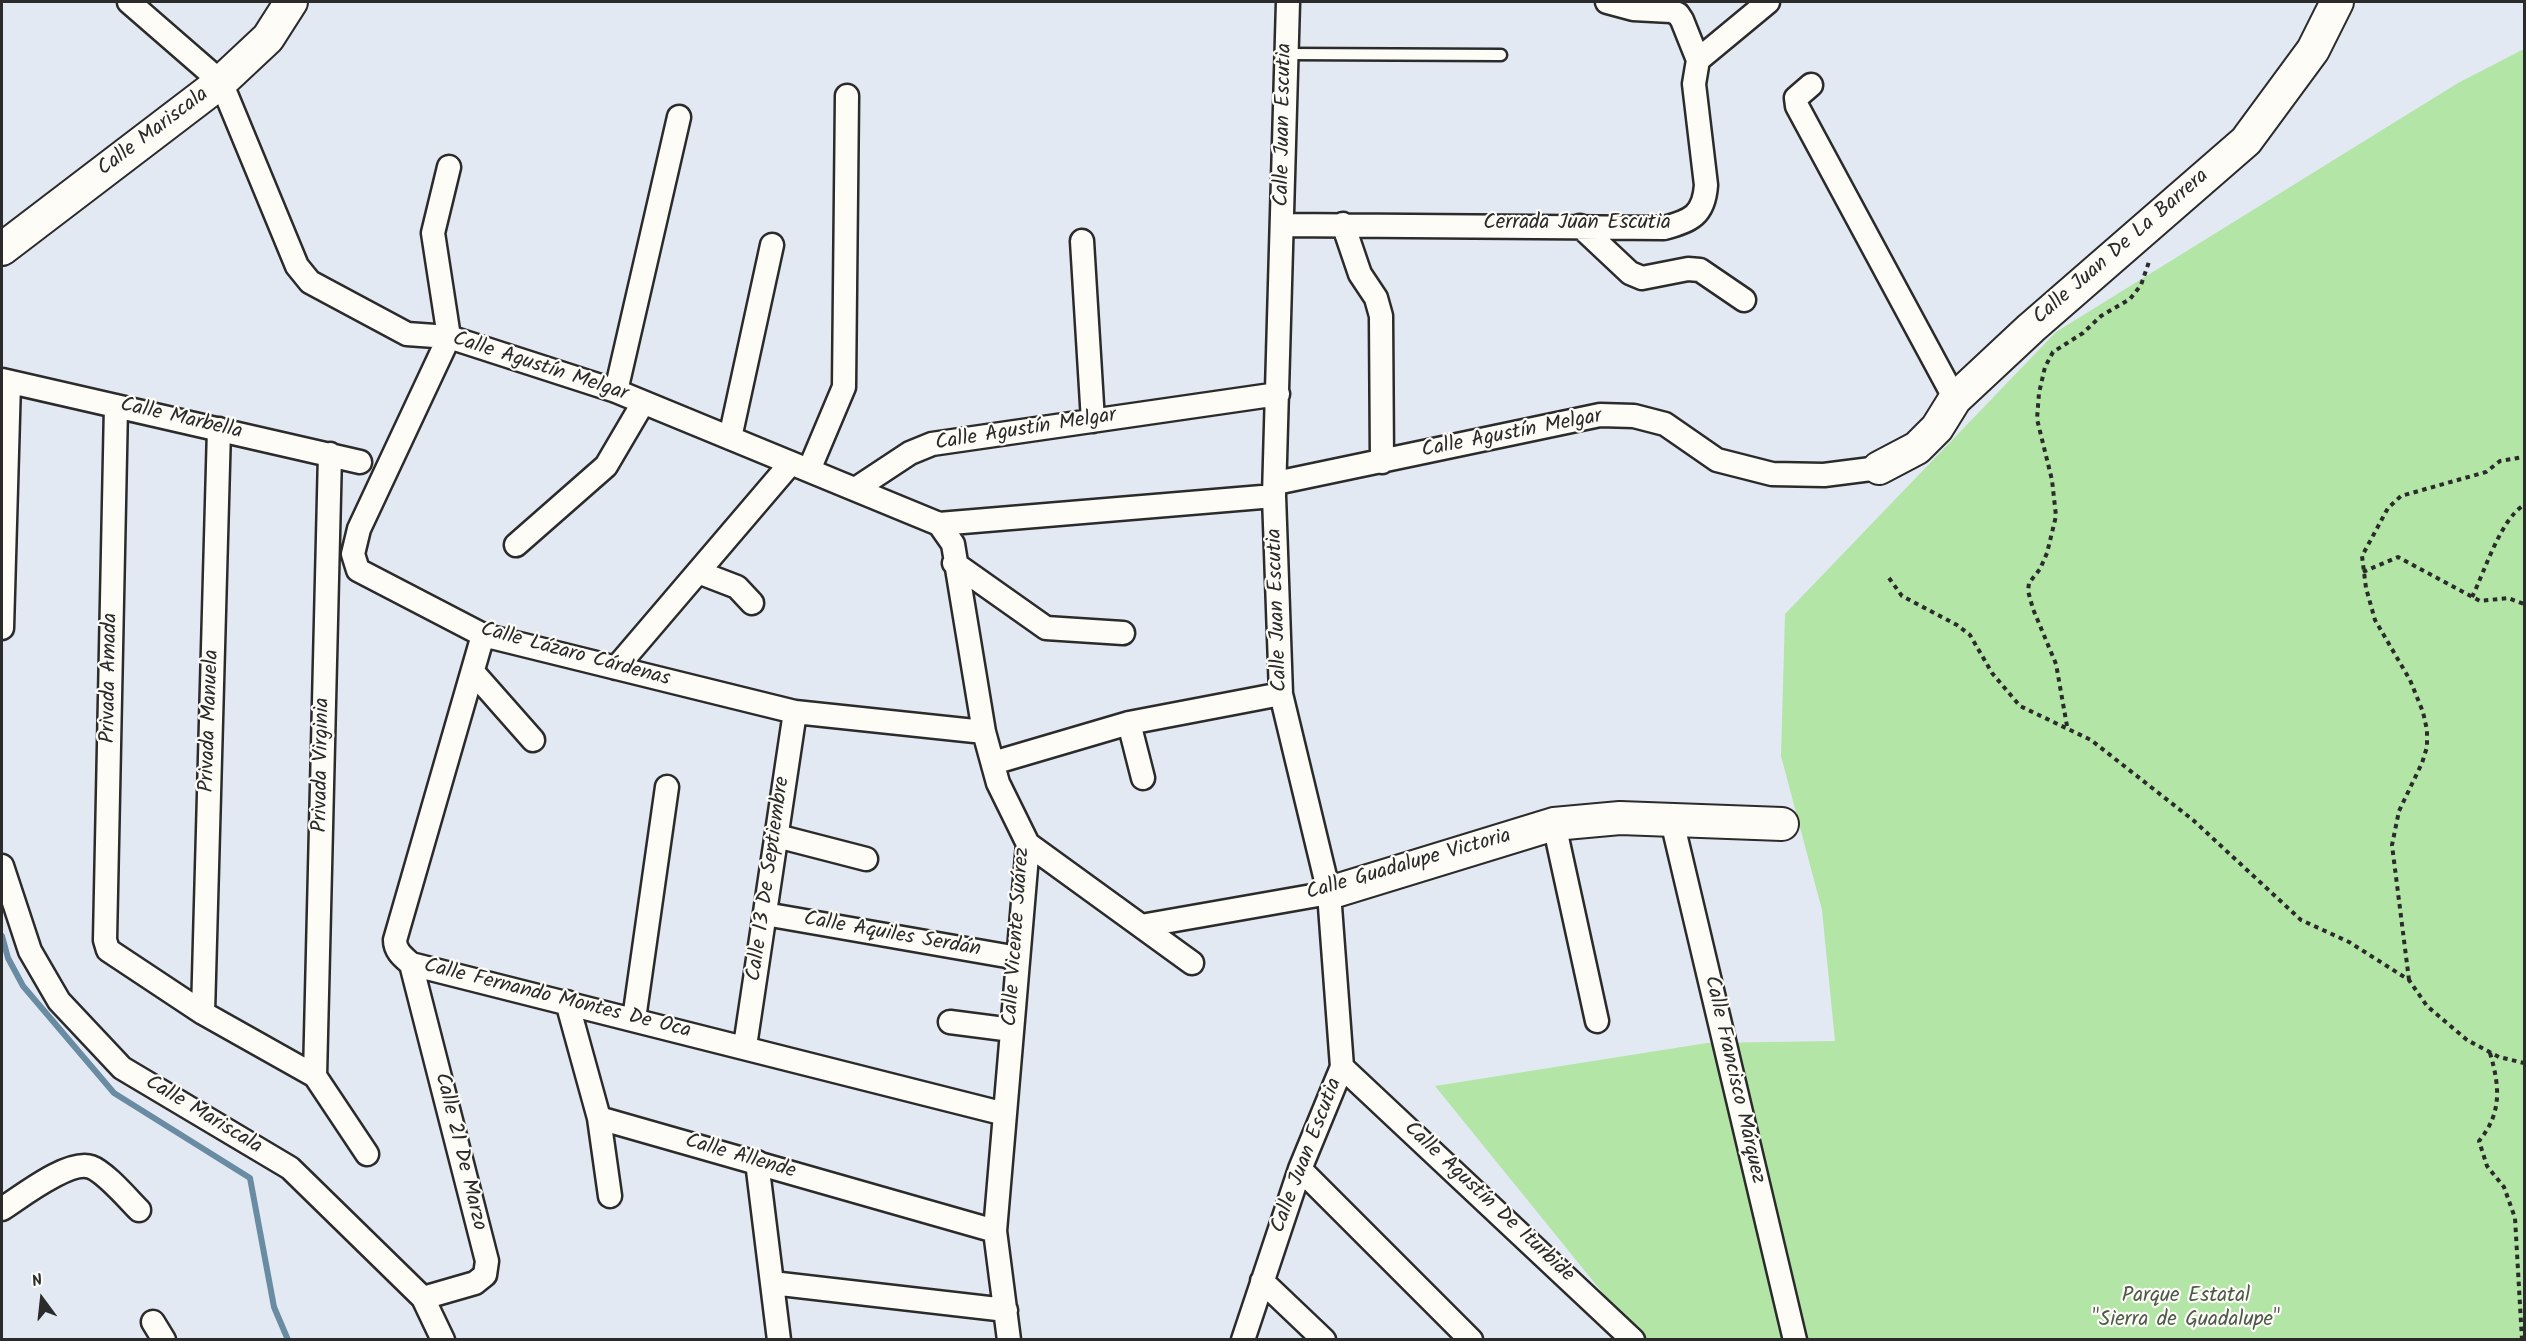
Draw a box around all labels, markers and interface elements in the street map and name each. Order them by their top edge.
street label: Calle Juan Escutia [1271,43,1299,207]
street label: Calle Mariscala [94,83,214,183]
street label: Calle Juan De La Barrera [2029,165,2215,331]
street label: Cerrada Juan Escutia [1483,211,1671,237]
street label: Calle Agustín Melgar [449,328,631,408]
street label: Calle Marbella [117,394,245,446]
street label: Calle Agustín Melgar [934,404,1118,458]
street label: Calle Agustín Melgar [1420,405,1604,465]
street label: Calle Juan Escutia [1264,528,1294,692]
street label: Privada Amada [97,613,125,743]
street label: Calle Lázaro Cárdenas [477,619,673,693]
street label: Privada Manuela [196,649,226,793]
street label: Privada Virginia [309,697,337,833]
street label: Calle 13 De Septiembre [743,775,797,983]
street label: Calle Guadalupe Victoria [1304,825,1514,907]
street label: Calle Vicente Suárez [999,847,1037,1027]
street label: Calle Aquiles Serdán [801,908,983,964]
street label: Calle Fernando Montes De Oca [421,955,693,1045]
street label: Calle Francisco Márquez [1697,974,1769,1186]
street label: Calle Mariscala [140,1071,266,1161]
street label: Calle 21 De Marzo [427,1071,491,1233]
street label: Calle Juan Escutia [1267,1075,1349,1237]
street label: Calle Agustín De Iturbide [1397,1117,1579,1289]
street label: Calle Allende [682,1130,798,1186]
text: N [29,1268,45,1295]
north arrow [12,1269,72,1329]
park label: Parque Estatal "Sierra de Guadalupe" [2092,1284,2280,1334]

